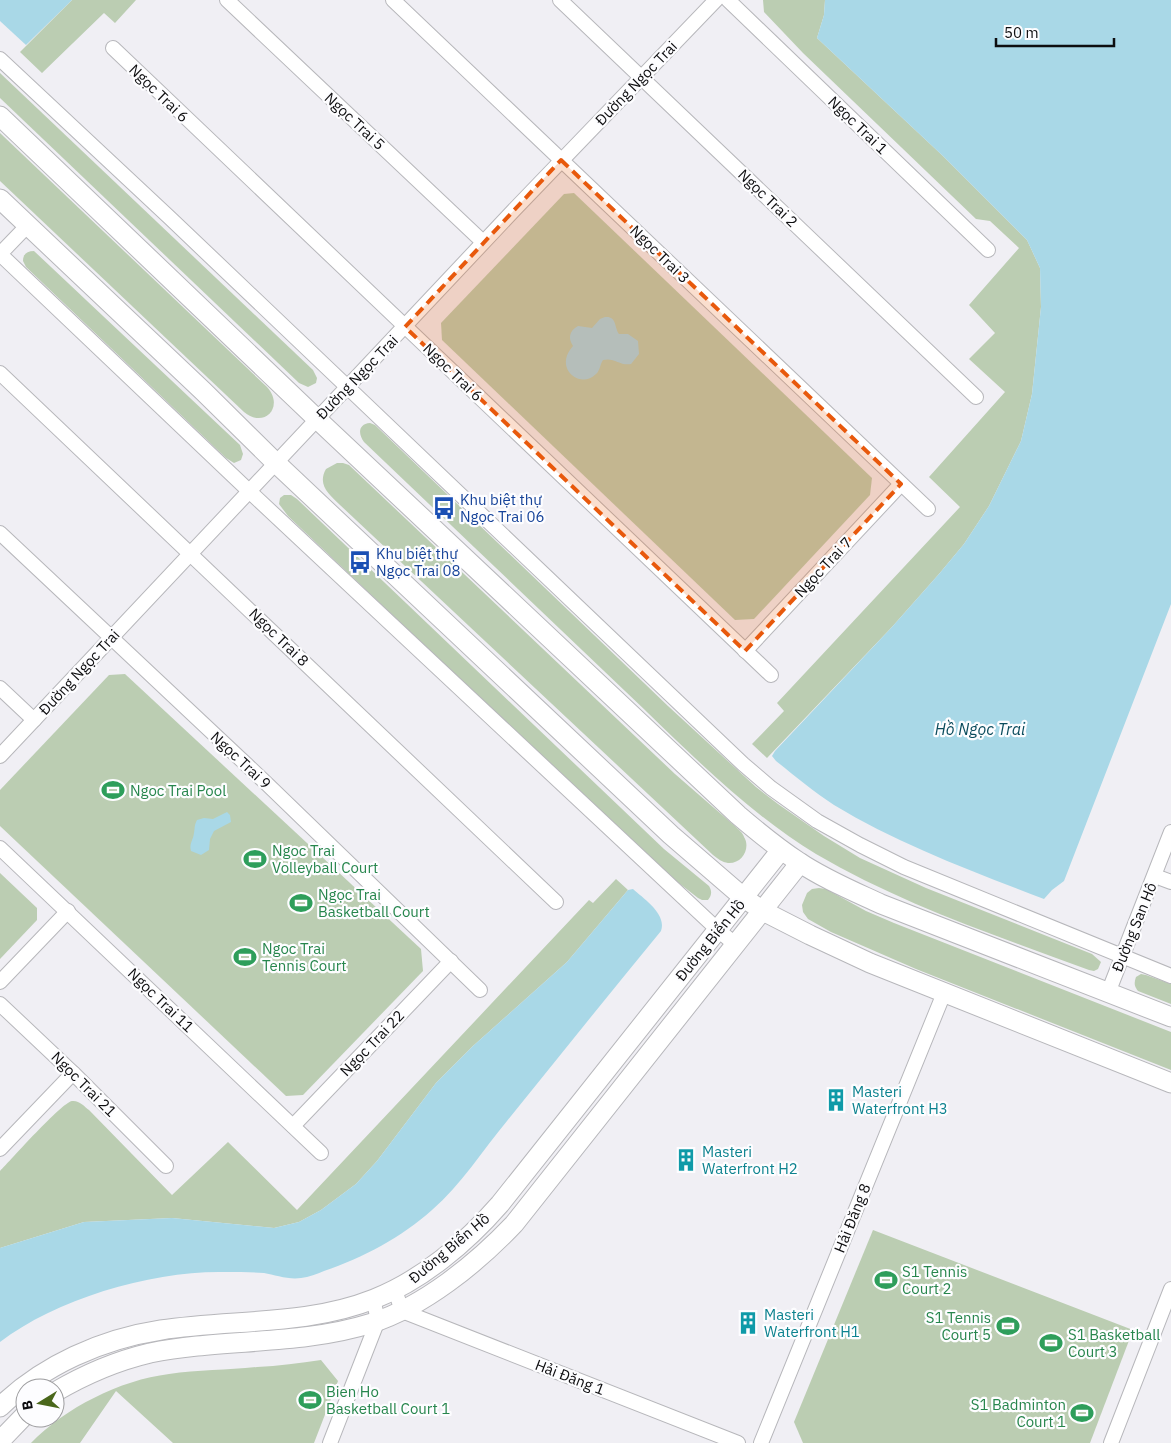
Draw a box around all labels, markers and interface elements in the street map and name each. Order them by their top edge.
scale bar [996,15,1114,47]
text: 50 m [1004,23,1039,42]
street label: Đường Ngọc Trai [591,37,681,129]
street label: Ngọc Trai 6 [125,60,193,126]
street label: Ngọc Trai 5 [321,88,389,154]
street label: Ngọc Trai 1 [824,92,892,158]
street label: Ngọc Trai 2 [734,165,802,231]
street label: Ngọc Trai 3 [626,221,694,287]
street label: Đường Ngọc Trai [312,331,402,423]
street label: Ngọc Trai 6 [419,339,487,405]
place label: Khu biệt thự Ngọc Trai 06 [460,490,545,526]
bus stop icon: Khu biệt thự Ngọc Trai 06 [431,495,457,521]
street label: Ngọc Trai 7 [790,533,856,601]
place label: Khu biệt thự Ngọc Trai 08 [376,544,461,580]
bus stop icon: Khu biệt thự Ngọc Trai 08 [347,549,373,575]
street label: Ngọc Trai 8 [245,604,313,670]
street label: Đường Ngọc Trai [35,625,123,719]
water label: Hồ Ngọc Trai [935,719,1026,739]
street label: Ngọc Trai 9 [207,727,275,793]
sports icon: Ngoc Trai Pool [100,777,126,803]
place label: Ngoc Trai Pool [130,781,226,800]
place label: Ngoc Trai Volleyball Court [272,841,378,877]
sports icon: Ngoc Trai Volleyball Court [242,846,268,872]
street label: Đường San Hô [1107,879,1161,975]
place label: Ngọc Trai Basketball Court [318,885,430,921]
sports icon: Ngọc Trai Basketball Court [288,890,314,916]
street label: Đường Biển Hồ [671,895,749,985]
place label: Ngoc Trai Tennis Court [262,939,347,975]
sports icon: Ngoc Trai Tennis Court [232,944,258,970]
street label: Ngọc Trai 11 [124,964,198,1036]
street label: Ngọc Trai 22 [336,1006,408,1080]
street label: Ngọc Trai 21 [47,1047,121,1121]
place label: Masteri Waterfront H3 [852,1082,948,1118]
building icon: Masteri Waterfront H3 [823,1087,849,1113]
place label: Masteri Waterfront H2 [702,1142,798,1178]
building icon: Masteri Waterfront H2 [673,1147,699,1173]
street label: Hải Đăng 8 [830,1181,874,1255]
street label: Đường Biển Hồ [405,1209,493,1287]
place label: S1 Tennis Court 2 [902,1262,967,1298]
sports icon: S1 Tennis Court 2 [873,1267,899,1293]
place label: Masteri Waterfront H1 [764,1305,860,1341]
place label: S1 Tennis Court 5 [926,1308,991,1344]
building icon: Masteri Waterfront H1 [735,1310,761,1336]
sports icon: S1 Tennis Court 5 [995,1313,1021,1339]
place label: S1 Basketball Court 3 [1068,1325,1160,1361]
sports icon: S1 Basketball Court 3 [1038,1330,1064,1356]
street label: Hải Đăng 1 [533,1355,607,1399]
north arrow [15,1378,65,1428]
place label: Bien Ho Basketball Court 1 [326,1382,450,1418]
sports icon: Bien Ho Basketball Court 1 [297,1387,323,1413]
place label: S1 Badminton Court 1 [971,1395,1066,1431]
text: B [18,1399,37,1411]
sports icon: S1 Badminton Court 1 [1069,1400,1095,1426]

